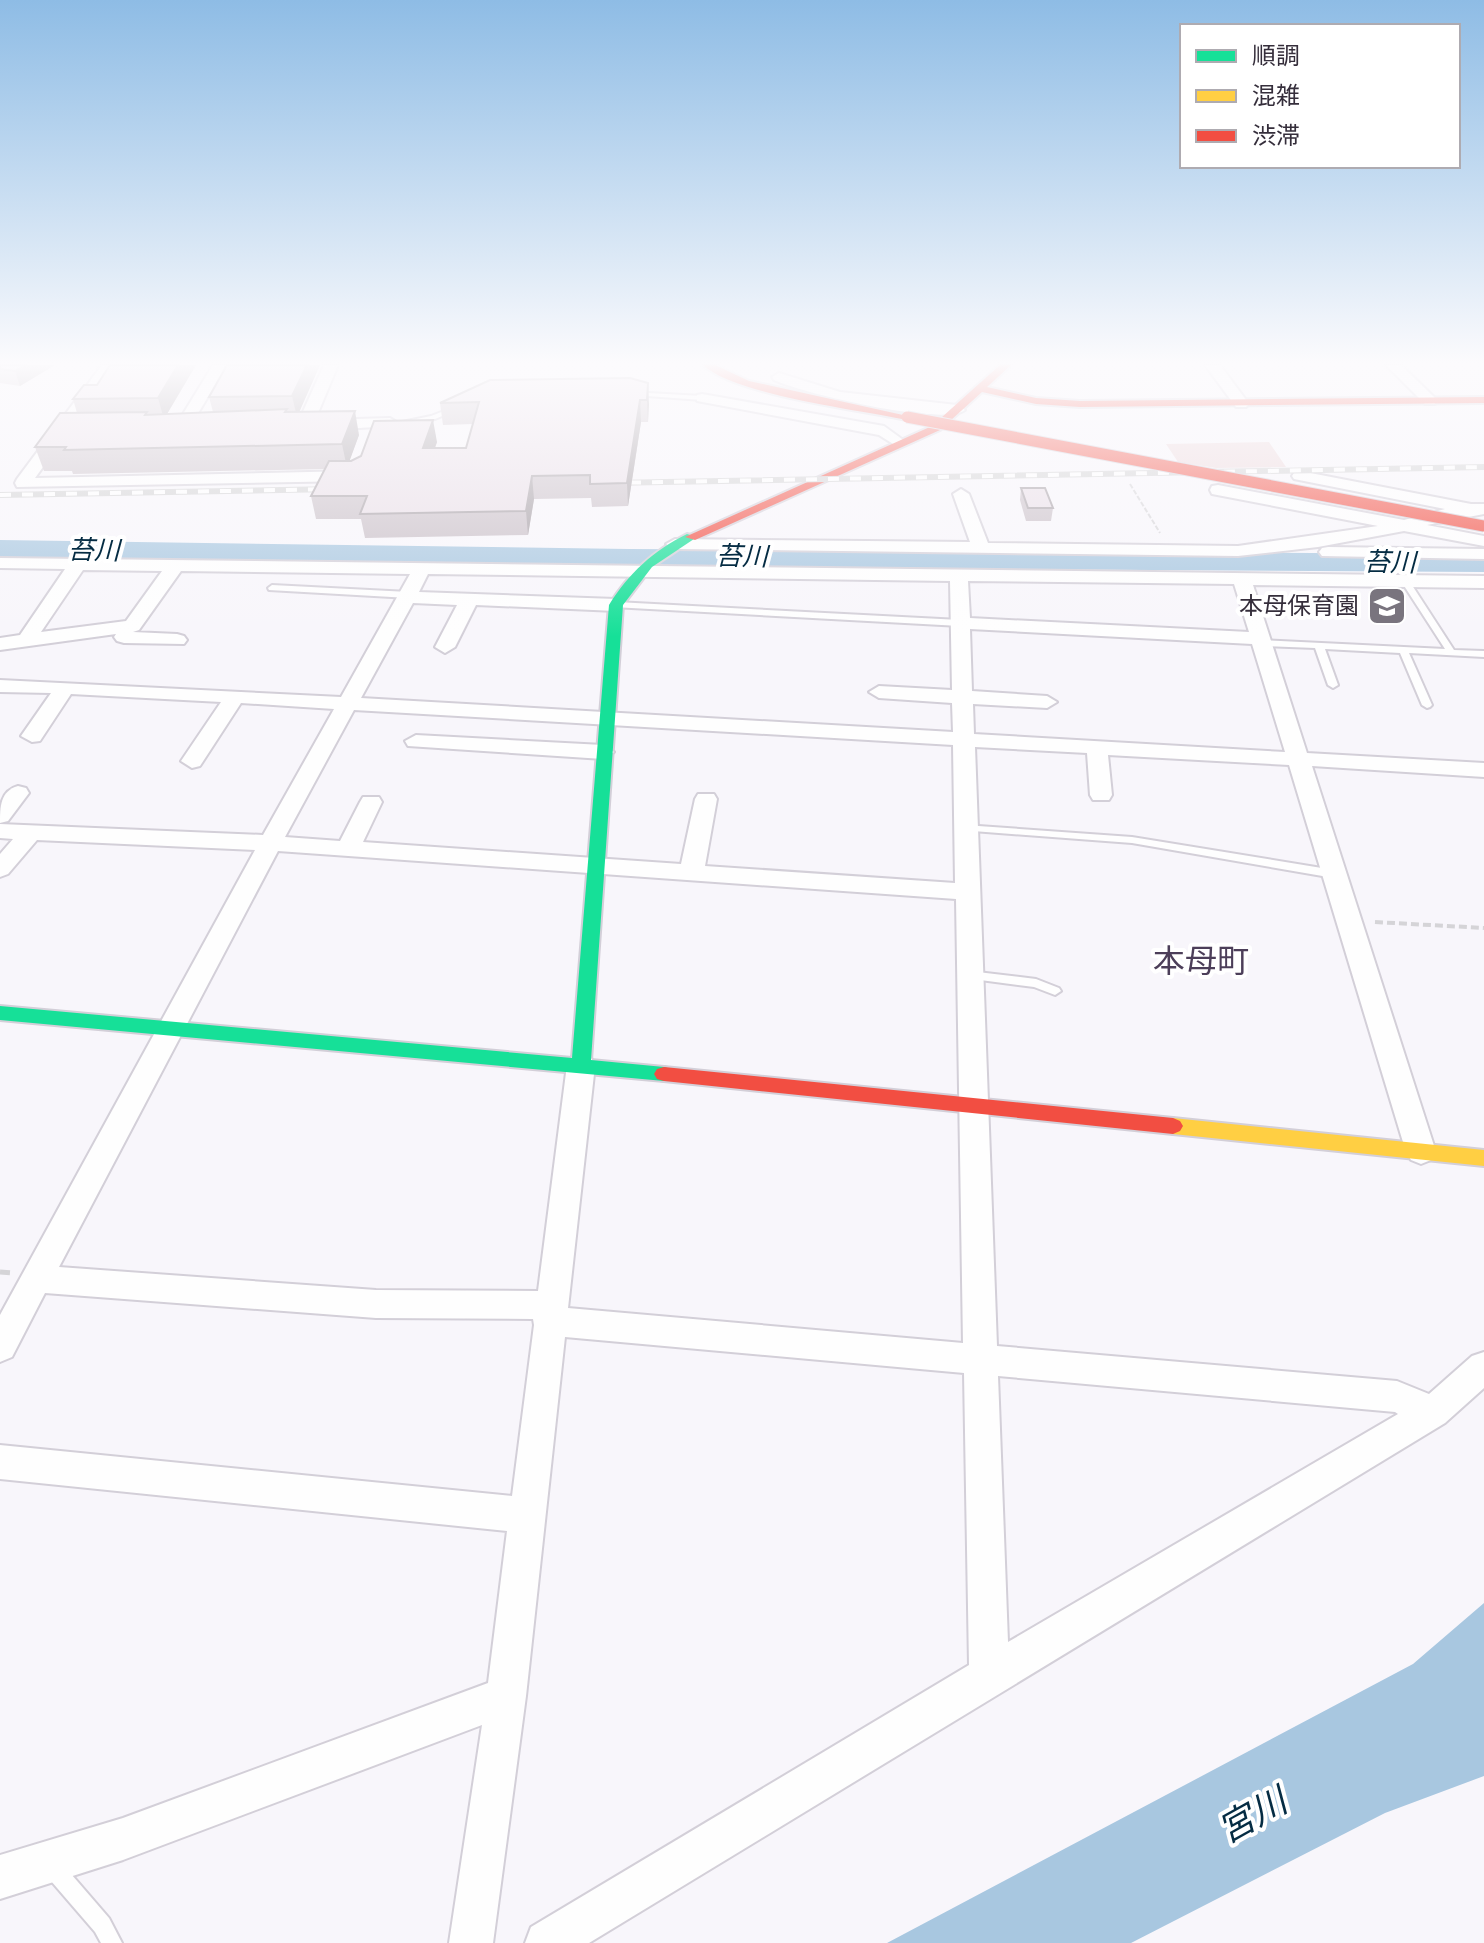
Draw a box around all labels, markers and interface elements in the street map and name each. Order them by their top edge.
legend [1180,24,1460,168]
text: 順調 [1252,40,1300,70]
text: 混雑 [1252,80,1300,110]
text: 渋滞 [1252,120,1300,150]
water label: 苔川 [68,533,123,567]
water label: 苔川 [716,539,771,573]
water label: 苔川 [1364,545,1419,579]
school or university icon: 本母保育園 [1366,585,1408,627]
place label: 本母保育園 [1239,590,1359,620]
district label: 本母町 [1153,940,1249,980]
water label: 宮川 [1209,1775,1298,1852]

